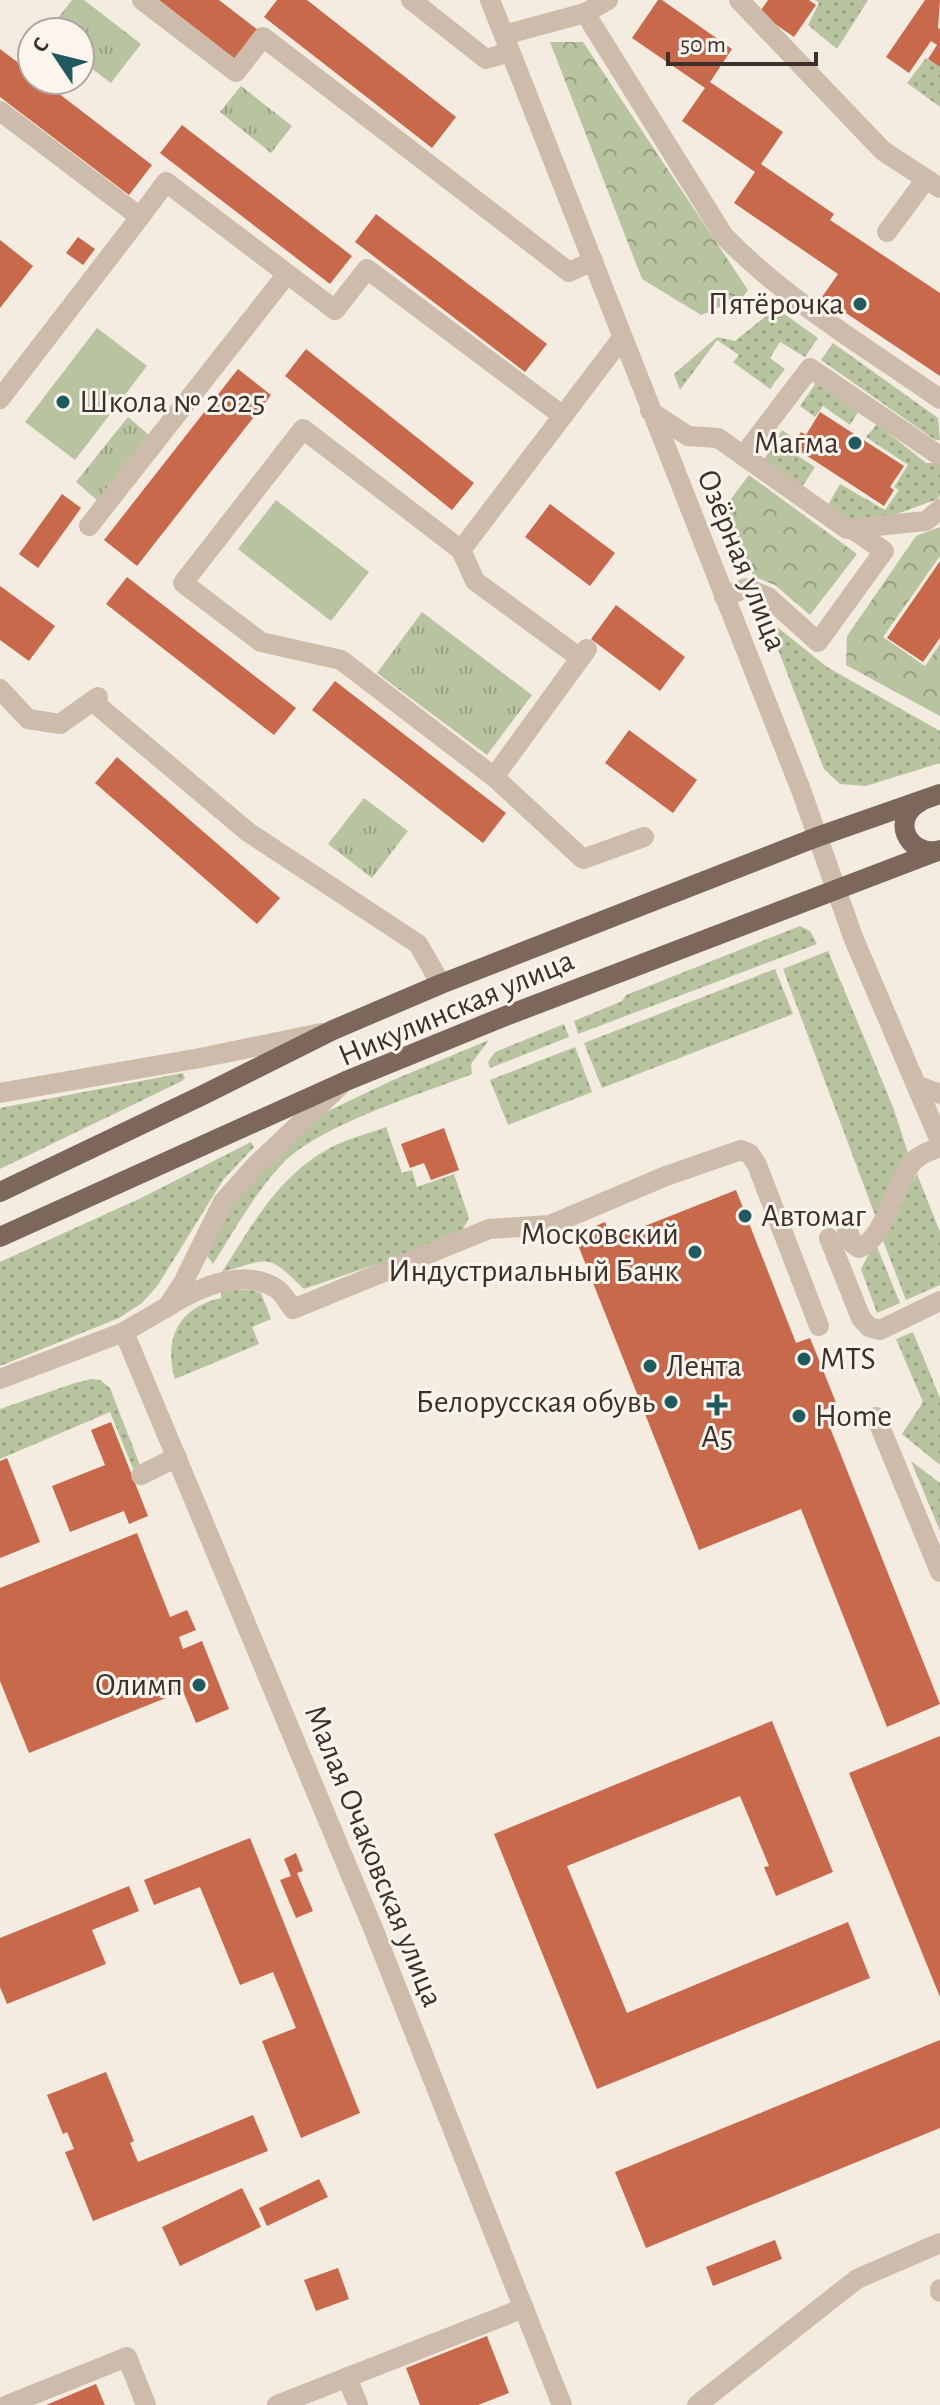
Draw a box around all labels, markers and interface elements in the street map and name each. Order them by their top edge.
north arrow [16,16,96,96]
scale bar [668,16,816,66]
text: 50 m [680,33,726,57]
text: С [28,34,53,56]
place label: Пятёрочка [708,288,844,320]
marker: Пятёрочка [851,295,869,313]
place label: Школа № 2025 [79,386,265,418]
marker: Школа № 2025 [54,393,72,411]
place label: Магма [753,427,839,459]
marker: Магма [846,434,864,452]
street label: Озёрная улица [691,465,793,655]
street label: Никулинская улица [334,944,578,1072]
place label: Автомаг [761,1200,867,1232]
marker: Автомаг [736,1207,754,1225]
place label: Московский Индустриальный Банк [388,1218,679,1287]
marker: Московский Индустриальный Банк [686,1243,704,1261]
place label: MTS [820,1343,876,1375]
place label: Лента [666,1350,742,1382]
marker: MTS [795,1350,813,1368]
marker: Лента [641,1357,659,1375]
place label: Белорусская обувь [416,1386,655,1418]
marker: Белорусская обувь [662,1393,680,1411]
marker: А5 [708,1396,726,1414]
place label: Home [815,1400,892,1432]
marker: Home [790,1407,808,1425]
place label: А5 [701,1421,733,1453]
place label: Олимп [95,1669,183,1701]
marker: Олимп [190,1676,208,1694]
street label: Малая Очаковская улица [299,1701,449,2011]

